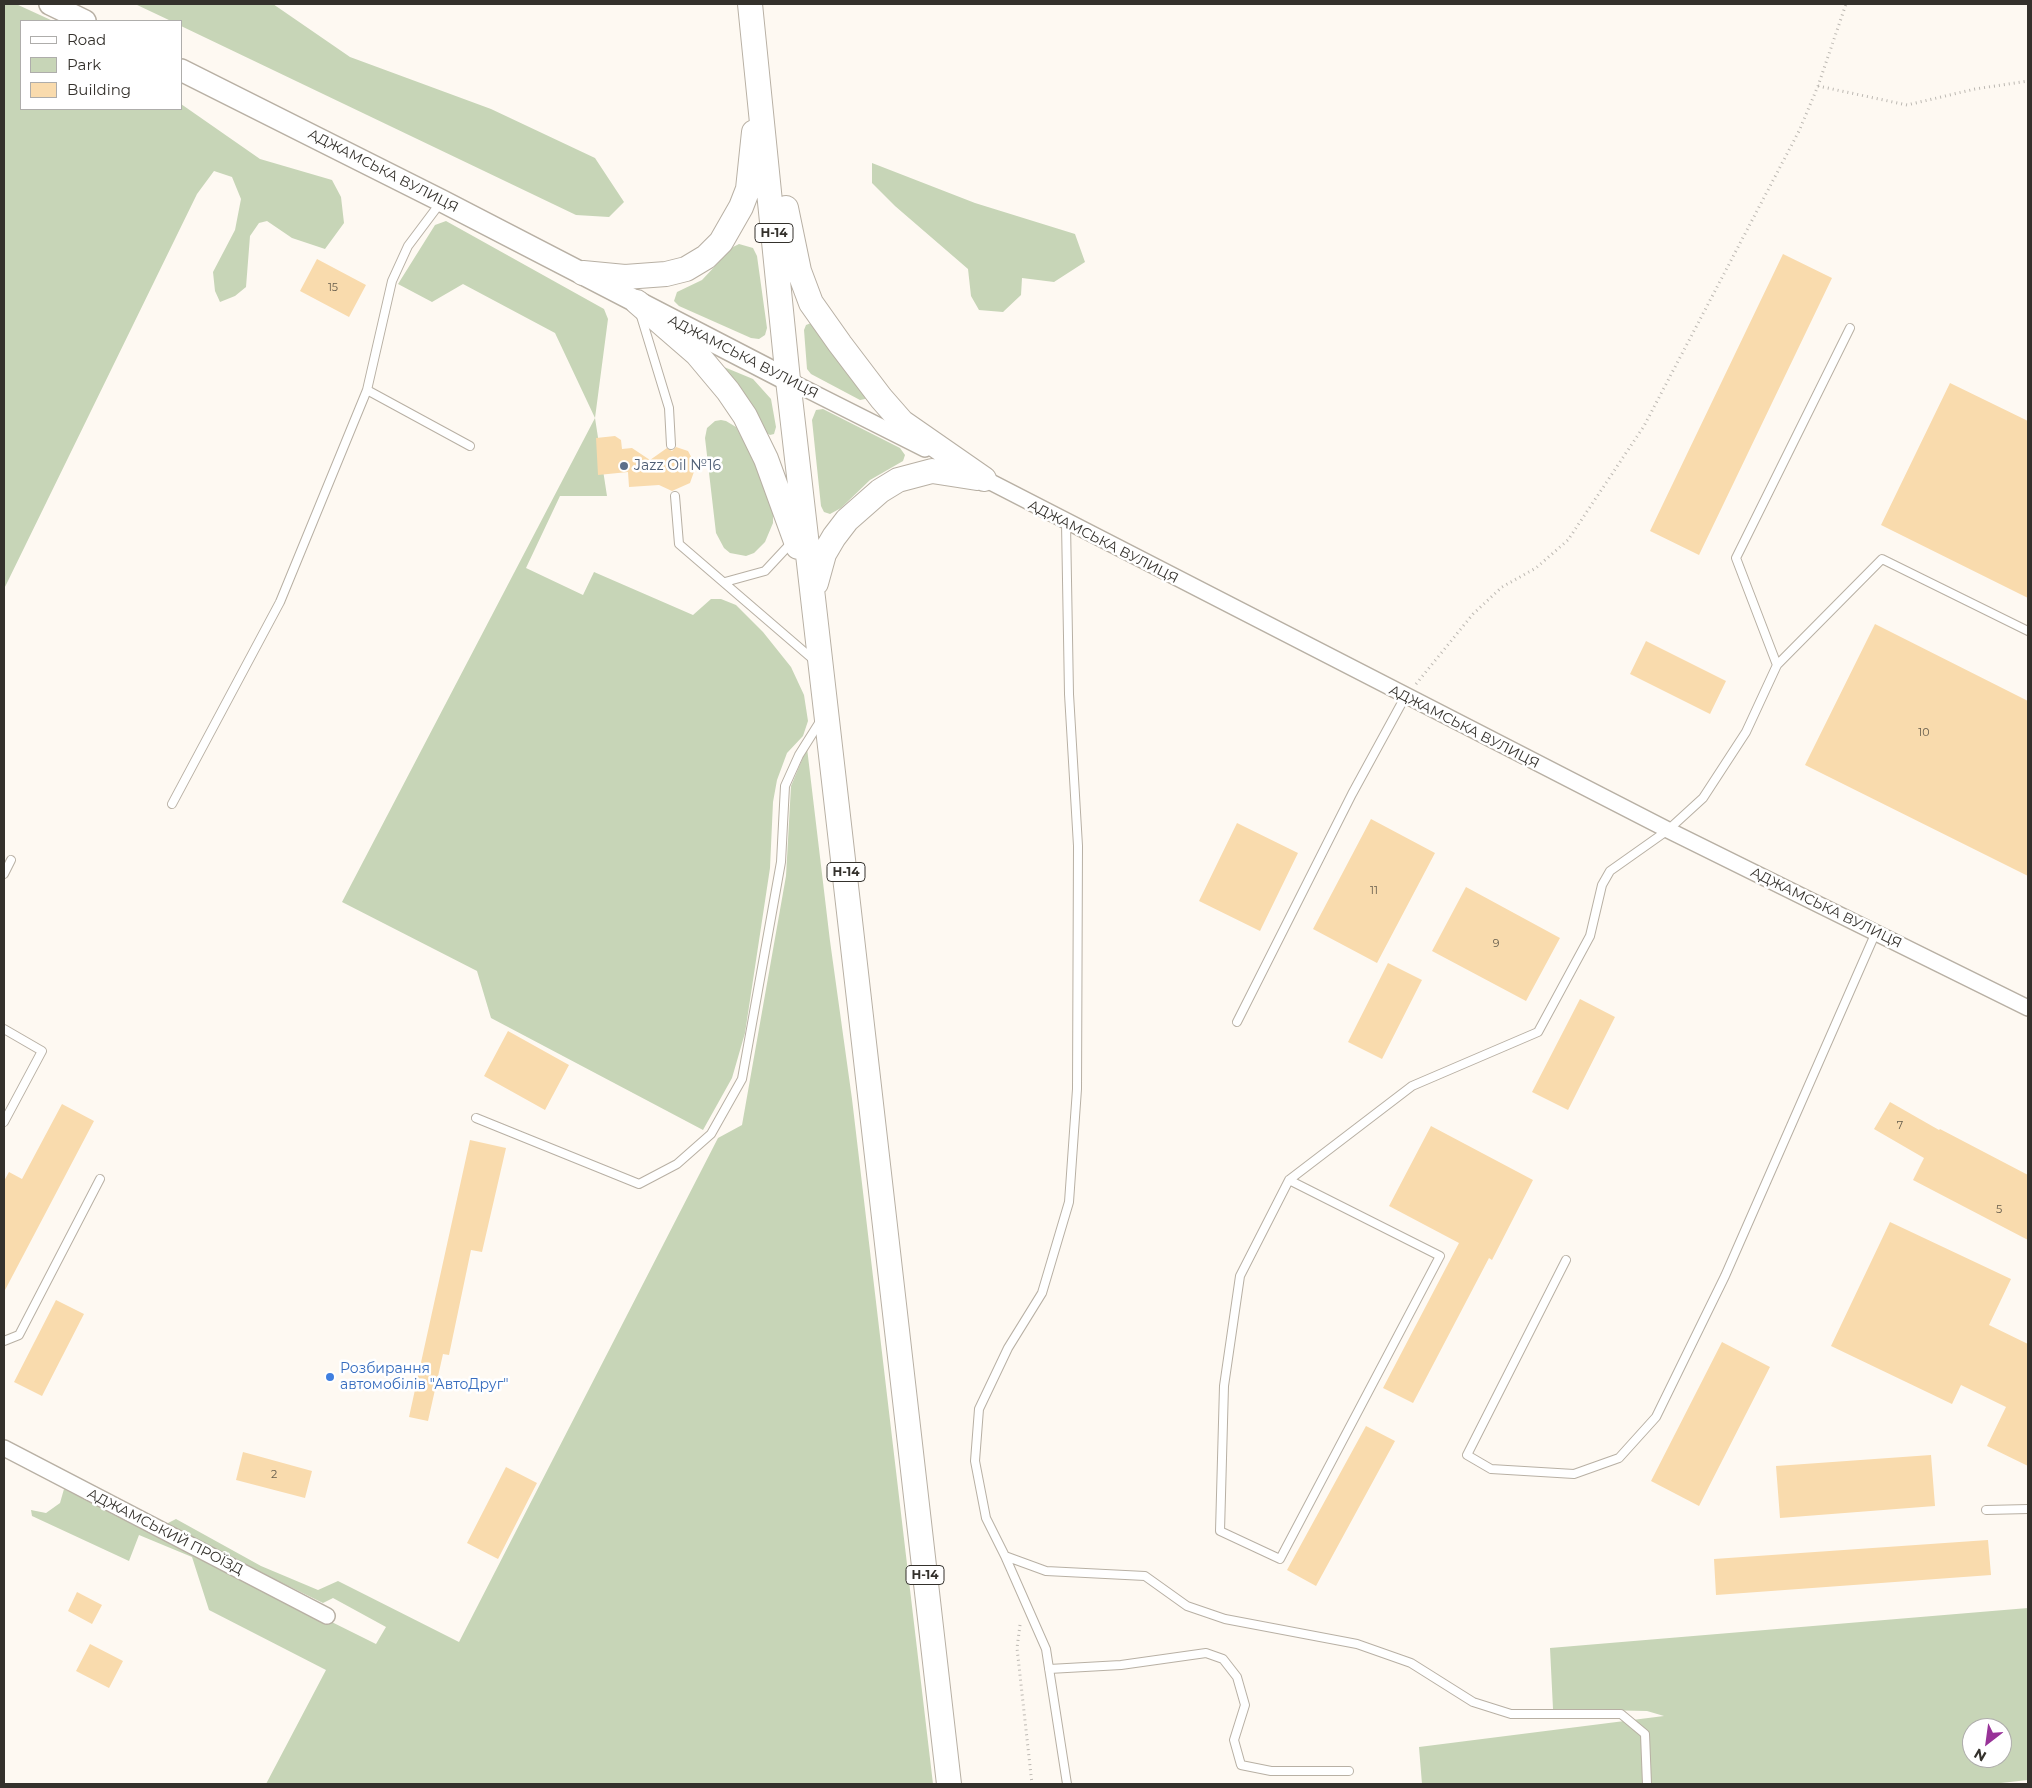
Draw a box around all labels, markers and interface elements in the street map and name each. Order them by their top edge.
legend [20,20,182,110]
text: Road [67,30,106,49]
text: Park [67,55,101,74]
text: Building [67,80,131,99]
street label: АДЖАМСЬКА ВУЛИЦЯ [305,126,461,216]
road number: Н-14 [755,224,793,242]
house number: 15 [328,281,338,295]
street label: АДЖАМСЬКА ВУЛИЦЯ [665,312,821,402]
place label: Jazz Oil №16 [634,458,721,474]
marker: Jazz Oil №16 [618,460,630,472]
street label: АДЖАМСЬКА ВУЛИЦЯ [1025,497,1181,587]
street label: АДЖАМСЬКА ВУЛИЦЯ [1386,682,1542,772]
house number: 10 [1918,726,1930,740]
road number: Н-14 [827,862,865,882]
street label: АДЖАМСЬКА ВУЛИЦЯ [1748,864,1904,952]
house number: 11 [1370,884,1378,898]
house number: 9 [1493,937,1499,951]
house number: 7 [1897,1119,1903,1133]
house number: 5 [1996,1203,2002,1217]
place label: Розбирання автомобілів "АвтоДруг" [340,1361,509,1394]
marker: Розбирання автомобілів "АвтоДруг" [324,1371,336,1383]
house number: 2 [271,1468,277,1482]
street label: АДЖАМСЬКИЙ ПРОЇЗД [84,1485,246,1579]
road number: Н-14 [906,1566,944,1584]
north arrow [1962,1718,2012,1768]
text: N [1971,1745,1989,1766]

